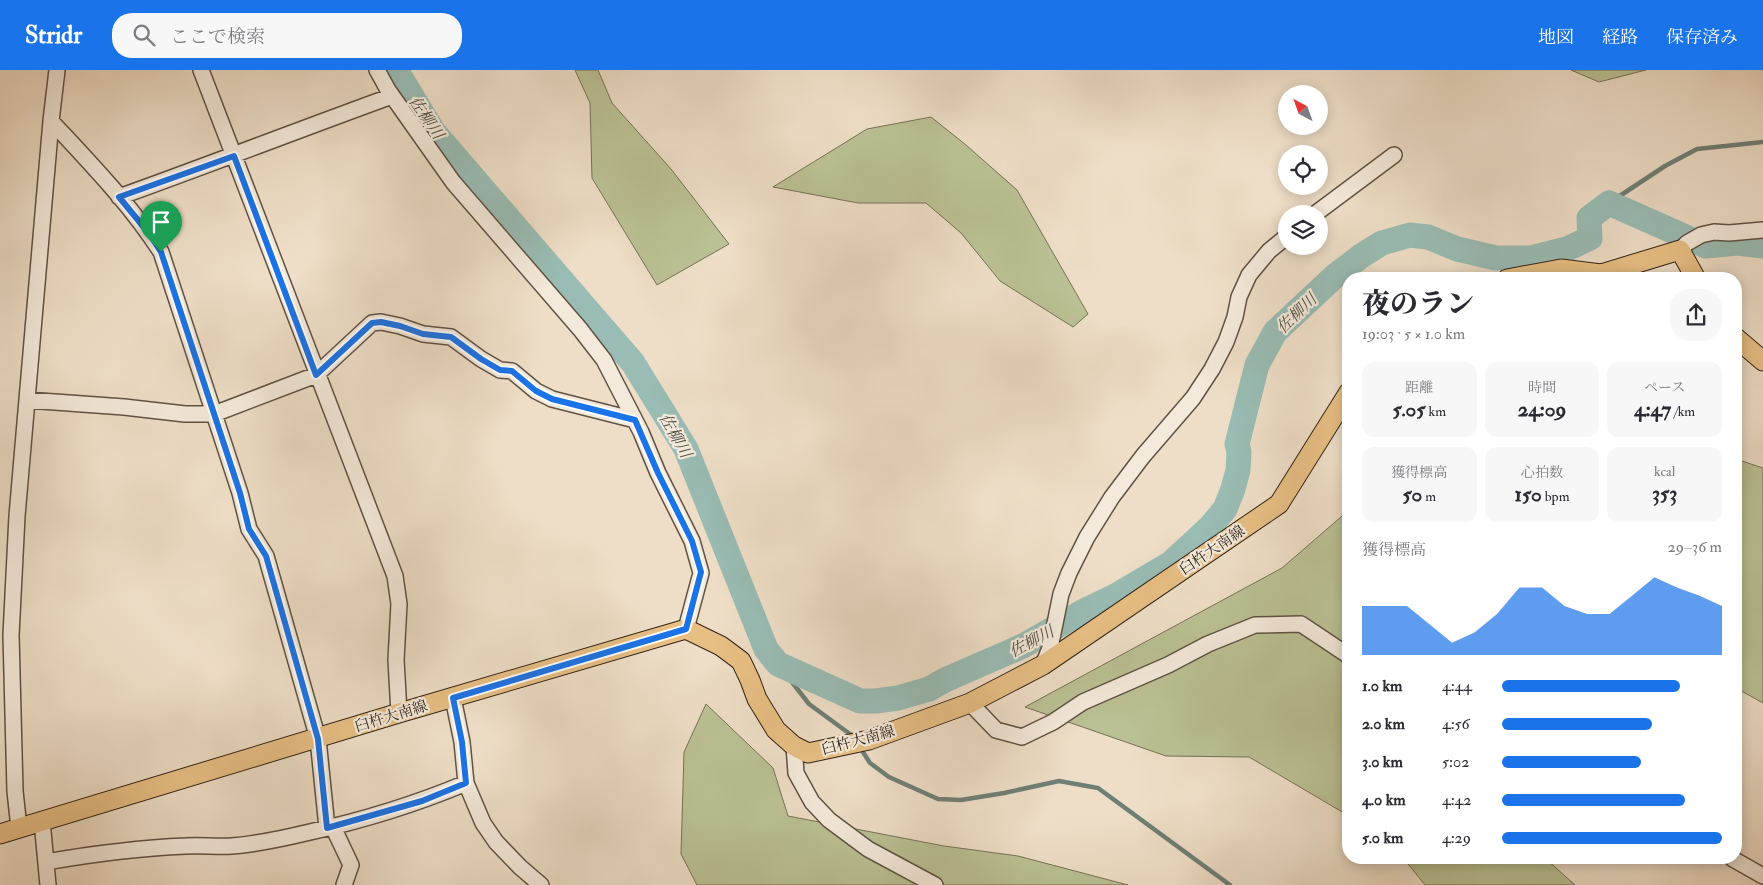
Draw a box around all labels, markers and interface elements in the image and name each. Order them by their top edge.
search box [112,13,462,58]
text: Stridr [25,20,82,51]
icon: search [130,21,158,49]
text: ここで検索 [170,25,265,49]
text: 地図 [1538,26,1574,49]
text: 経路 [1602,26,1638,49]
text: 保存済み [1666,26,1738,49]
north arrow [1278,85,1328,135]
map controls [1278,85,1328,255]
water label: 佐柳川 [404,92,449,145]
button: locate [1278,145,1328,195]
pin [140,201,182,252]
button: layers [1278,205,1328,255]
icon: arrive [147,208,175,236]
text: 夜のラン [1362,287,1474,322]
water label: 佐柳川 [1272,288,1322,338]
button: share [1670,289,1722,341]
text: 19:03 · 5 × 1.0 km [1362,324,1465,344]
text: 距離 [1405,379,1433,396]
text: 時間 [1528,379,1556,396]
text: ペース [1644,379,1685,396]
text: 5.05 [1393,396,1426,423]
text: 24:09 [1518,396,1566,423]
text: 4:47 [1634,396,1671,423]
text: km [1426,403,1446,420]
text: /km [1671,403,1695,420]
water label: 佐柳川 [655,410,696,463]
text: kcal [1654,463,1675,480]
text: 獲得標高 [1391,464,1447,481]
text: 心拍数 [1521,464,1563,481]
text: 353 [1652,480,1677,507]
text: 50 [1403,481,1422,508]
text: 150 [1514,481,1542,508]
text: m [1422,488,1436,505]
text: bpm [1542,488,1570,505]
street label: 臼杵大南線 [1176,522,1249,579]
text: 29–36 m [1668,537,1722,557]
text: 獲得標高 [1362,540,1426,560]
water label: 佐柳川 [1006,621,1059,662]
text: 1.0 km [1362,676,1402,696]
text: 4:44 [1442,676,1472,696]
street label: 臼杵大南線 [352,696,430,737]
text: 2.0 km [1362,714,1405,734]
text: 4:56 [1442,714,1470,734]
street label: 臼杵大南線 [819,722,897,759]
text: 3.0 km [1362,752,1403,772]
text: 5:02 [1442,752,1469,772]
text: 4.0 km [1362,790,1406,810]
text: 4:42 [1442,790,1471,810]
text: 5.0 km [1362,828,1403,848]
text: 4:29 [1442,828,1471,848]

